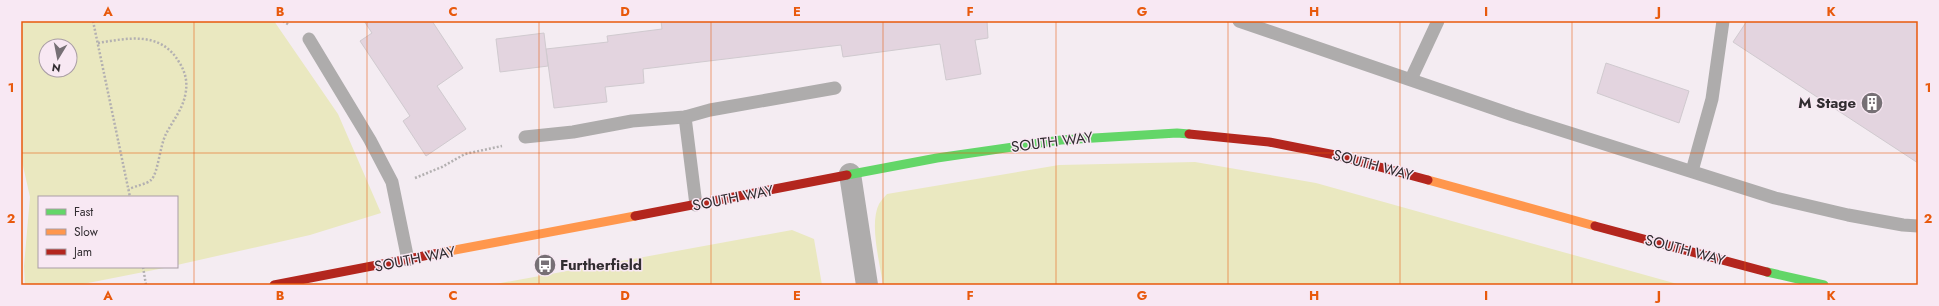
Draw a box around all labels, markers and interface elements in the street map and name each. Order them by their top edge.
text: A [102,2,113,21]
text: B [276,2,285,21]
text: C [448,2,458,21]
text: D [620,2,630,21]
text: E [793,2,801,21]
text: F [966,2,974,21]
text: G [1137,2,1148,21]
text: H [1309,2,1319,21]
text: I [1484,2,1488,21]
text: J [1654,2,1661,21]
text: K [1826,2,1836,21]
north arrow [38,38,78,78]
text: N [51,59,62,76]
text: 1 [8,78,14,97]
text: 1 [1925,78,1931,97]
building icon: M Stage [1859,90,1885,116]
place label: M Stage [1798,92,1856,114]
street label: SOUTH WAY [1010,126,1095,158]
street label: SOUTH WAY [1330,144,1416,186]
street label: SOUTH WAY [691,179,776,217]
legend [38,196,178,268]
text: Fast [74,203,93,221]
text: 2 [7,209,15,228]
text: 2 [1924,209,1932,228]
text: Slow [74,223,99,241]
street label: SOUTH WAY [1642,229,1728,271]
street label: SOUTH WAY [373,240,458,278]
text: Jam [72,243,92,261]
bus stop icon: Furtherfield [532,252,558,278]
place label: Furtherfield [560,254,642,276]
text: A [102,286,113,305]
text: B [276,286,285,305]
text: C [448,286,458,305]
text: D [620,286,630,305]
text: E [793,286,801,305]
text: F [966,286,974,305]
text: G [1137,286,1148,305]
text: H [1309,286,1319,305]
text: I [1484,286,1488,305]
text: J [1654,286,1661,305]
text: K [1826,286,1836,305]

